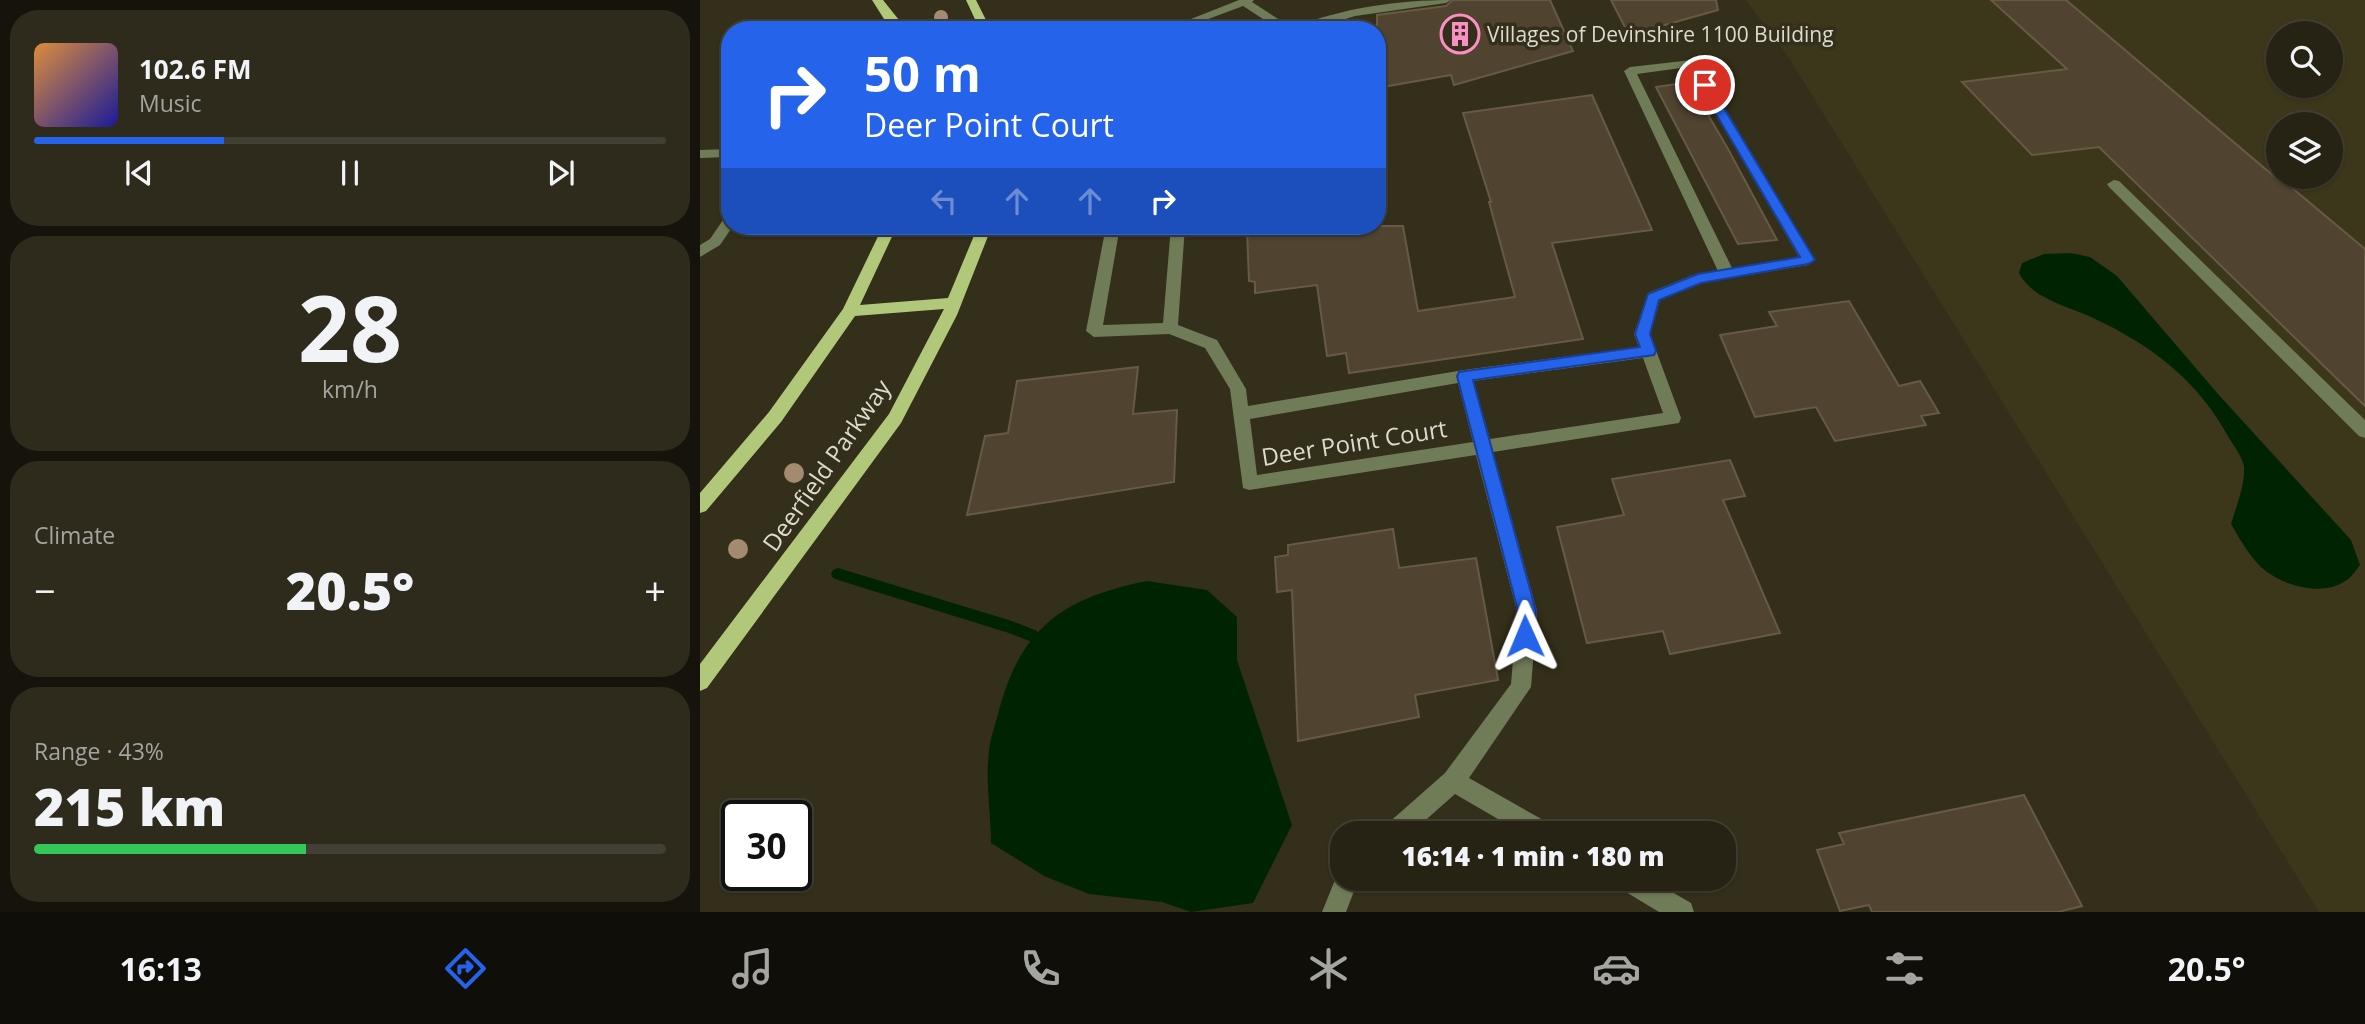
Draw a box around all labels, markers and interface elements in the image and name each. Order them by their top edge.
building icon: Villages of Devinshire 1100 Building [1439,13,1481,55]
place label: Villages of Devinshire 1100 Building [1487,20,1834,48]
map controls [2266,21,2343,189]
button: search [2266,21,2343,98]
text: 50 m [864,40,981,106]
icon: right [749,49,840,140]
text: 102.6 FM [139,51,251,87]
pin [1675,55,1735,115]
icon: arrive [1686,66,1724,104]
text: Music [139,87,202,119]
text: Deer Point Court [864,103,1114,146]
button: layers [2266,112,2343,189]
icon: previous [120,154,158,192]
icon: pause [331,154,369,192]
icon: next [542,154,580,192]
icon: left [925,182,963,220]
icon: ahead [998,182,1036,220]
icon: ahead [1071,182,1109,220]
icon: right [1144,182,1182,220]
text: 28 [298,265,402,389]
street label: Deerfield Parkway [754,372,898,558]
text: km/h [322,373,378,405]
street label: Deer Point Court [1259,411,1449,473]
text: Climate [34,519,115,551]
text: 20.5° [286,554,414,625]
text: − [34,564,56,616]
text: + [644,564,666,616]
position arrow [1488,599,1562,673]
text: Range · 43% [34,735,164,767]
text: 215 km [34,770,225,841]
speed limit sign: 30 [721,800,812,891]
text: 16:14 · 1 min · 180 m [1402,838,1664,874]
icon: directions [441,944,490,993]
icon: music [728,944,777,993]
icon: phone [1016,944,1065,993]
icon: climate [1304,944,1353,993]
icon: car [1592,944,1641,993]
icon: filters [1880,944,1929,993]
text: 16:13 [119,947,202,990]
text: 20.5° [2168,947,2245,990]

